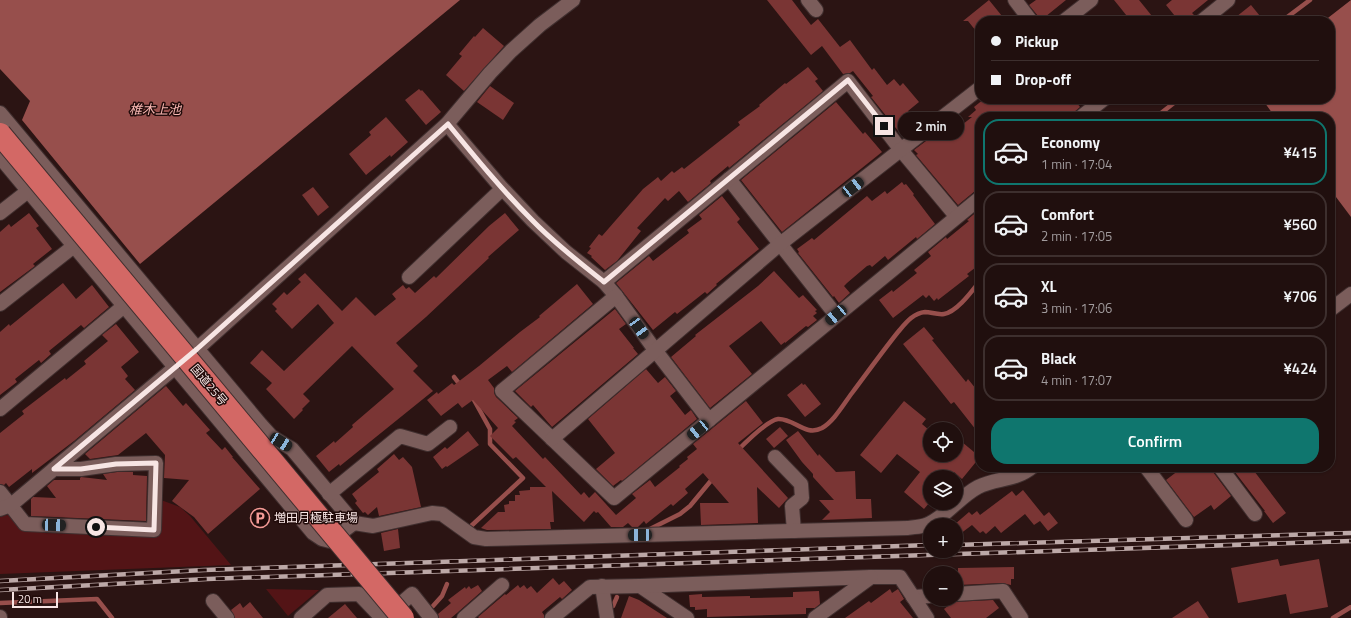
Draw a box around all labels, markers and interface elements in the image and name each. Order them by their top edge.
text: Pickup [1015,30,1059,53]
text: Drop-off [1015,68,1071,91]
water label: 椎木上池 [129,99,183,119]
callout: 2 min [898,112,964,140]
text: 2 min [915,116,947,136]
route end [875,117,893,135]
text: Economy [1041,131,1100,154]
icon: car [993,134,1029,170]
text: ¥415 [1283,141,1317,164]
text: 1 min · 17:04 [1041,154,1112,174]
car [840,175,866,199]
text: Comfort [1041,203,1094,226]
icon: car [993,206,1029,242]
text: ¥560 [1283,213,1317,236]
text: 2 min · 17:05 [1041,226,1112,246]
text: XL [1041,275,1057,298]
icon: car [993,278,1029,314]
text: ¥706 [1283,285,1317,308]
text: 3 min · 17:06 [1041,298,1112,318]
car [823,303,849,327]
car [627,315,651,341]
text: Black [1041,347,1076,370]
icon: car [993,350,1029,386]
text: ¥424 [1283,357,1317,380]
street label: 国道25号 [186,360,233,410]
text: 4 min · 17:07 [1041,370,1112,390]
car [685,418,711,442]
button: Confirm [991,418,1319,464]
map controls [923,422,963,606]
button: locate [923,422,963,462]
car [268,431,294,453]
button: layers [923,470,963,510]
parking icon: 増田月極駐車場 [249,507,271,529]
place label: 増田月極駐車場 [274,508,358,527]
route start [87,518,105,536]
button: + [923,518,963,558]
car [42,519,66,531]
car [628,529,652,541]
button: − [923,566,963,606]
scale bar [12,590,58,609]
text: 20 m [18,591,42,607]

